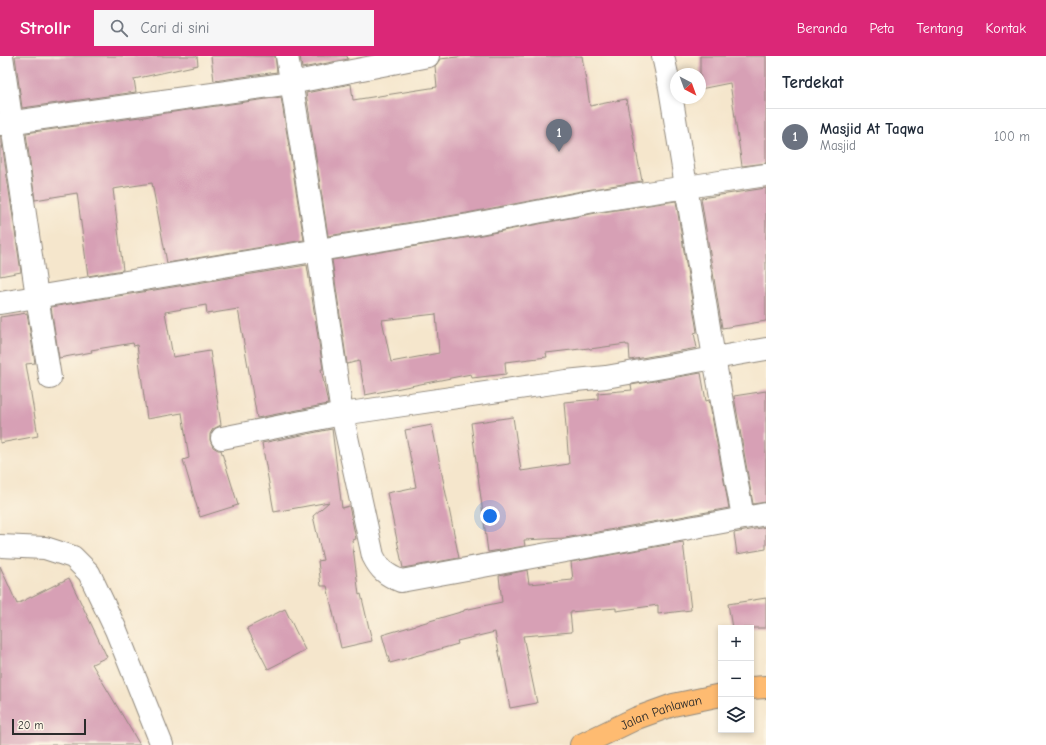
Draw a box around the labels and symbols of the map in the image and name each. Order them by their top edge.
north arrow [670,68,706,104]
pin: 1 [546,119,572,152]
your location [480,506,500,526]
street label: Jalan Pahlawan [618,692,703,733]
scale bar [12,717,86,736]

